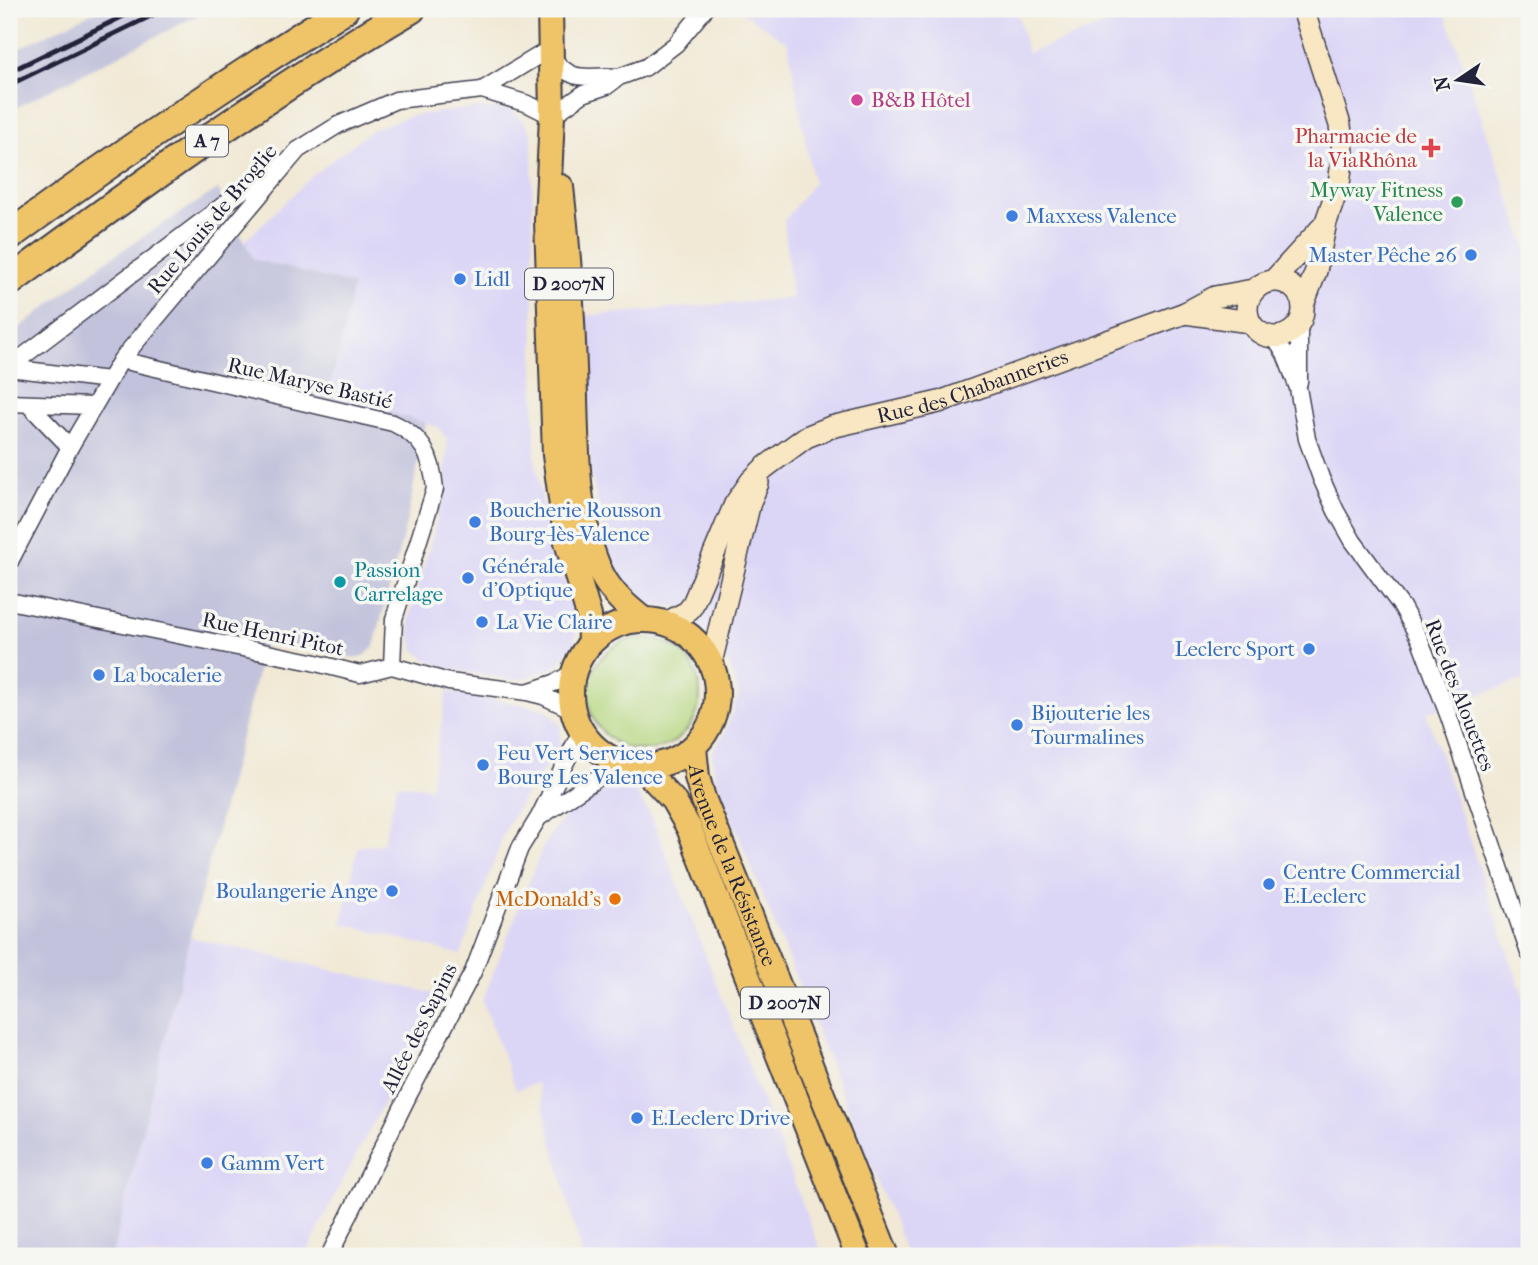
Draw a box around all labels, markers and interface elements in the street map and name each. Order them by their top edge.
north arrow [1422,46,1492,116]
text: N [1430,74,1455,93]
place label: B&B Hôtel [871,88,971,112]
marker: B&B Hôtel [849,92,865,108]
place label: Pharmacie de la ViaRhôna [1295,124,1417,172]
road number: A 7 [186,125,228,156]
street label: Rue Louis de Broglie [142,139,282,299]
marker: Pharmacie de la ViaRhôna [1423,140,1439,156]
place label: Myway Fitness Valence [1310,178,1443,226]
marker: Myway Fitness Valence [1449,194,1465,210]
place label: Maxxess Valence [1026,204,1177,228]
marker: Maxxess Valence [1004,208,1020,224]
place label: Master Pêche 26 [1308,243,1458,267]
marker: Master Pêche 26 [1463,247,1479,263]
place label: Lidl [474,267,510,291]
road number: D 2007N [525,268,613,300]
marker: Lidl [452,271,468,287]
street label: Rue des Chabanneries [874,344,1072,428]
street label: Rue Maryse Bastié [225,352,395,414]
place label: Boucherie Rousson Bourg-lès-Valence [489,498,662,546]
marker: Boucherie Rousson Bourg-lès-Valence [467,514,483,530]
place label: Générale d'Optique [482,554,573,602]
place label: Passion Carrelage [354,558,443,606]
marker: Générale d'Optique [460,570,476,586]
marker: Passion Carrelage [332,574,348,590]
street label: Rue Henri Pitot [200,607,347,661]
place label: La Vie Claire [496,610,613,634]
marker: La Vie Claire [474,614,490,630]
street label: Rue des Alouettes [1420,616,1500,775]
place label: Leclerc Sport [1175,637,1295,661]
marker: Leclerc Sport [1301,641,1317,657]
place label: La bocalerie [113,663,222,687]
marker: La bocalerie [91,667,107,683]
place label: Bijouterie les Tourmalines [1031,701,1150,749]
marker: Bijouterie les Tourmalines [1009,717,1025,733]
place label: Feu Vert Services Bourg Les Valence [497,741,663,789]
marker: Feu Vert Services Bourg Les Valence [475,757,491,773]
street label: Avenue de la Résistance [684,762,781,970]
place label: Centre Commercial E.Leclerc [1283,860,1461,908]
marker: Centre Commercial E.Leclerc [1261,876,1277,892]
place label: Boulangerie Ange [215,879,378,903]
marker: Boulangerie Ange [384,883,400,899]
place label: McDonald's [495,887,601,911]
marker: McDonald's [607,891,623,907]
street label: Allée des Sapins [376,959,462,1098]
road number: D 2007N [741,987,829,1018]
place label: E.Leclerc Drive [651,1106,790,1130]
marker: E.Leclerc Drive [629,1110,645,1126]
place label: Gamm Vert [221,1151,325,1175]
marker: Gamm Vert [199,1155,215,1171]

